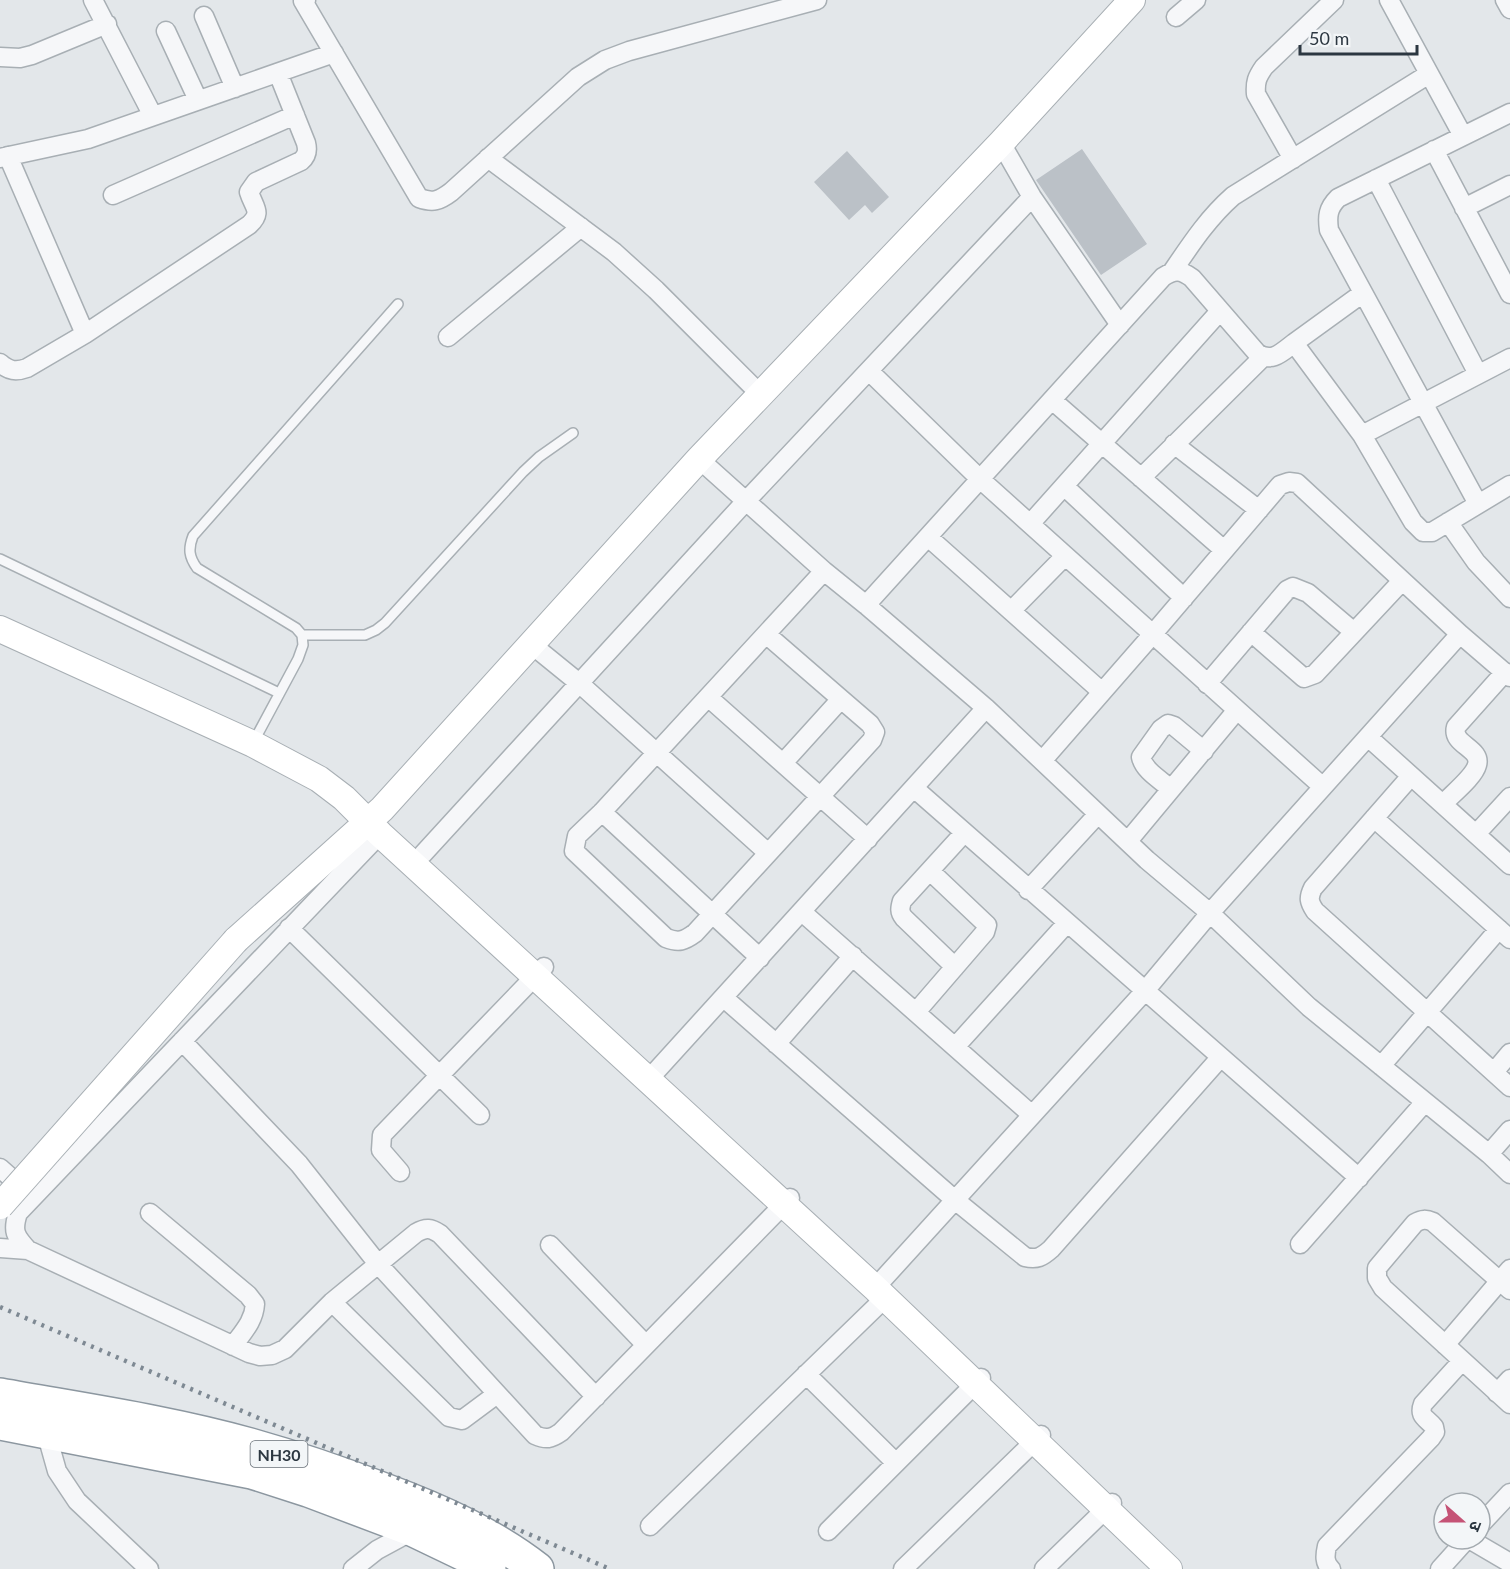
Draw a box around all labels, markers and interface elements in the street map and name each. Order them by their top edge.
scale bar [1300,18,1417,56]
text: 50 m [1309,27,1349,49]
road number: NH30 [250,1441,308,1467]
north arrow [1432,1491,1492,1551]
text: उ [1466,1519,1487,1535]

